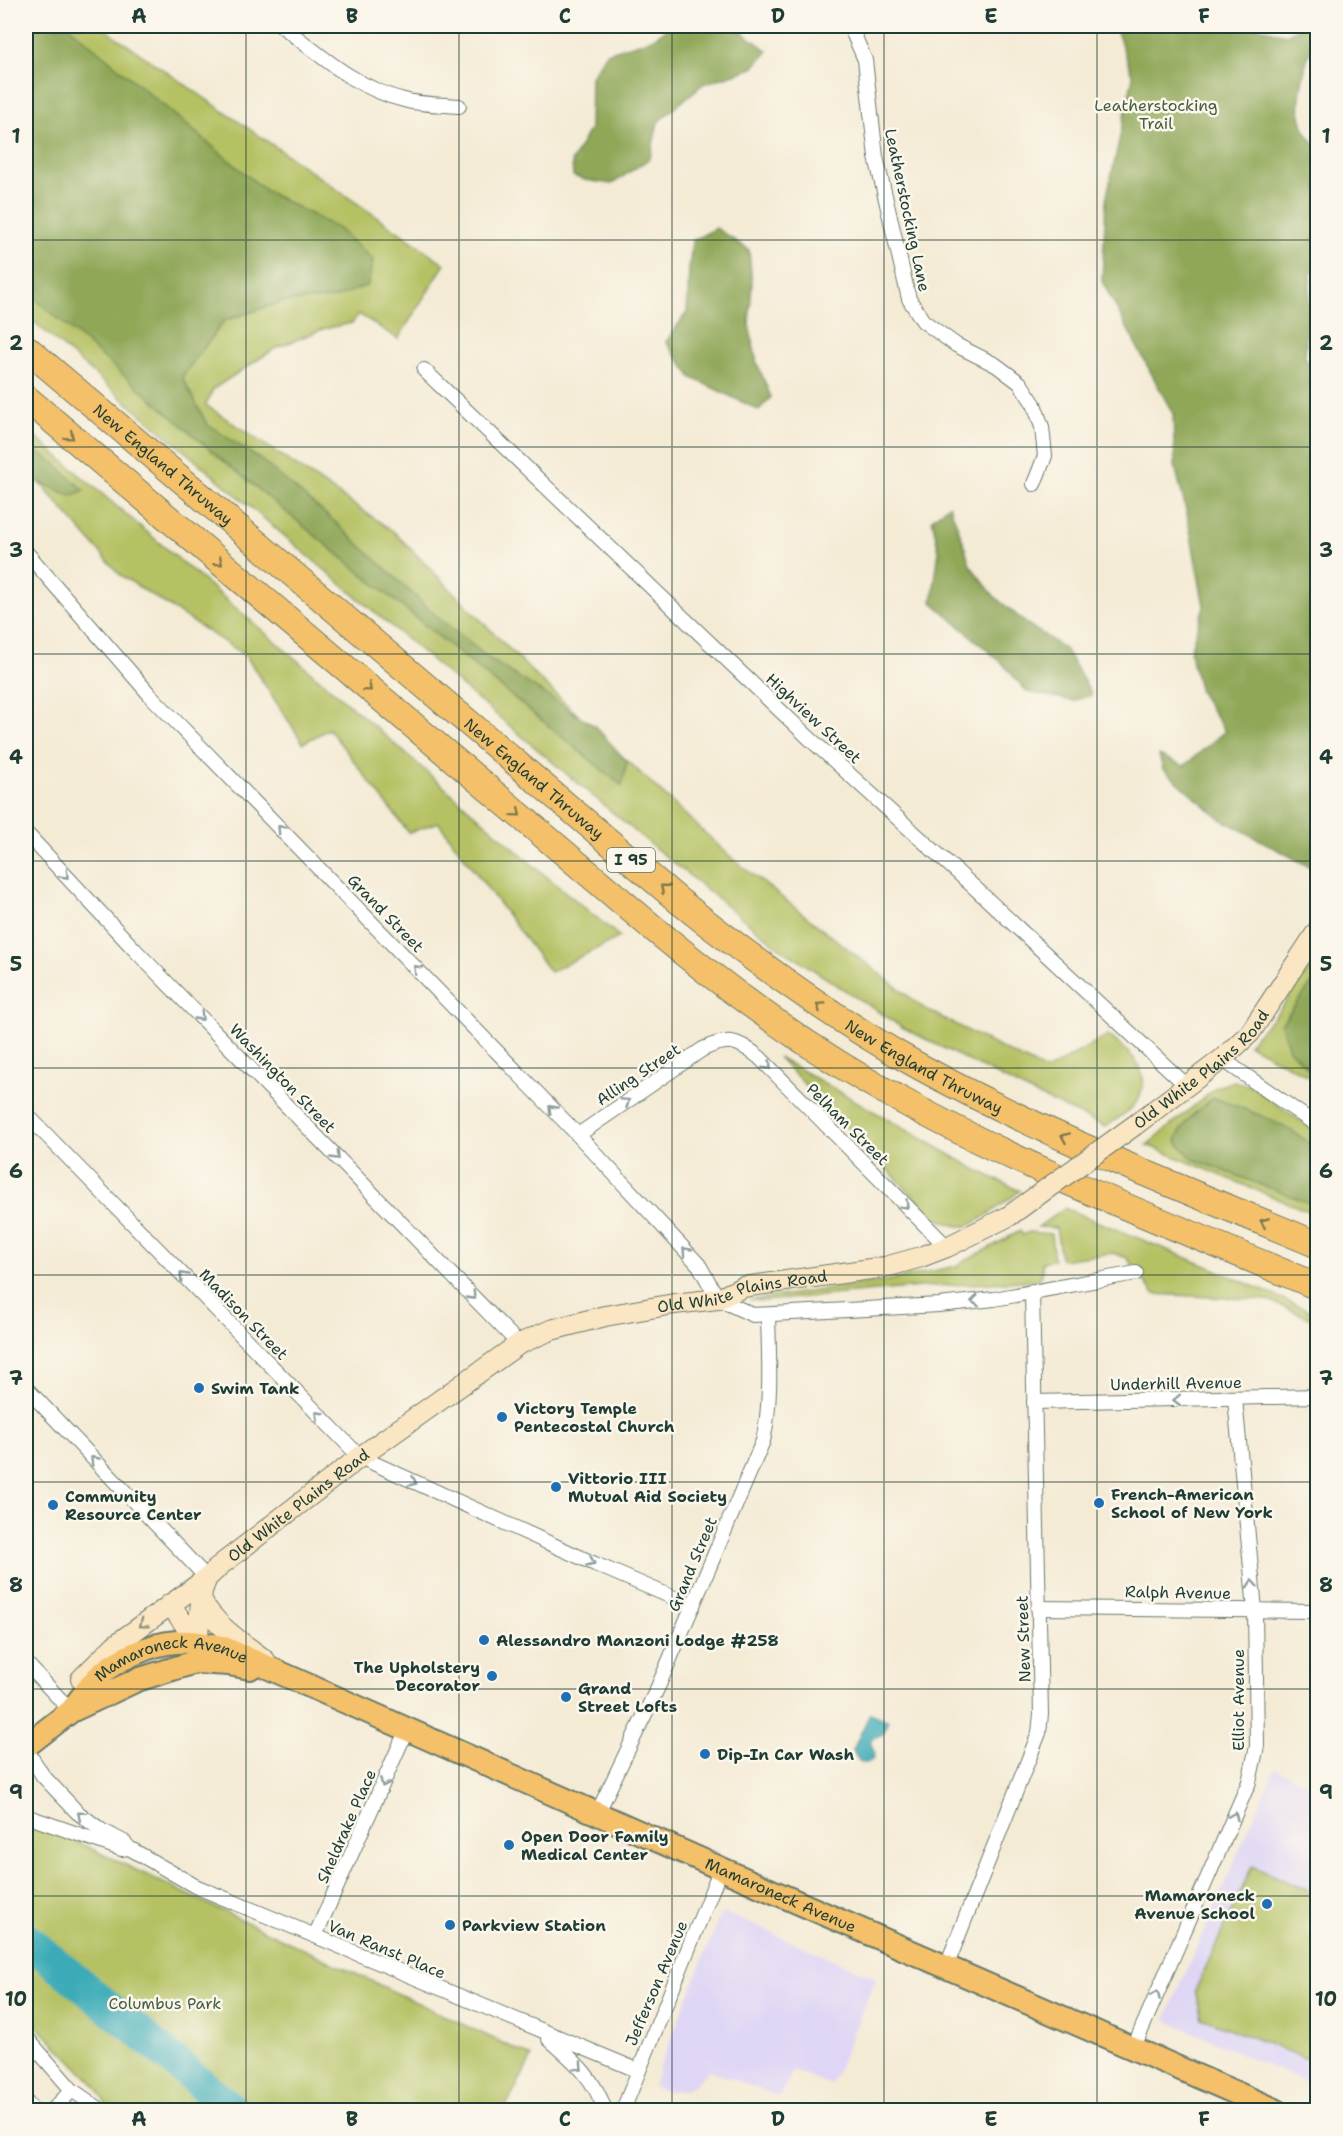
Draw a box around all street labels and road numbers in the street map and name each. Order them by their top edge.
street label: Leatherstocking Lane [880,127,935,294]
street label: New England Thruway [89,399,237,530]
street label: Highview Street [761,669,866,768]
street label: New England Thruway [460,714,608,844]
road number: I 95 [607,848,655,872]
street label: Grand Street [343,870,428,957]
street label: Old White Plains Road [1129,1005,1274,1134]
street label: New England Thruway [841,1015,1006,1119]
street label: Washington Street [225,1019,340,1137]
street label: Alling Street [592,1039,684,1110]
street label: Pelham Street [802,1079,893,1170]
street label: Madison Street [195,1264,293,1364]
street label: Old White Plains Road [655,1265,828,1318]
street label: Underhill Avenue [1110,1372,1242,1395]
street label: Old White Plains Road [223,1444,373,1567]
street label: Grand Street [663,1514,722,1615]
street label: Ralph Avenue [1125,1581,1231,1604]
street label: New Street [1011,1595,1036,1683]
street label: Mamaroneck Avenue [90,1632,251,1686]
street label: Elliot Avenue [1228,1649,1249,1751]
street label: Sheldrake Place [312,1766,381,1886]
street label: Mamaroneck Avenue [702,1853,859,1938]
street label: Van Ranst Place [325,1915,449,1984]
street label: Jefferson Avenue [621,1917,692,2049]

